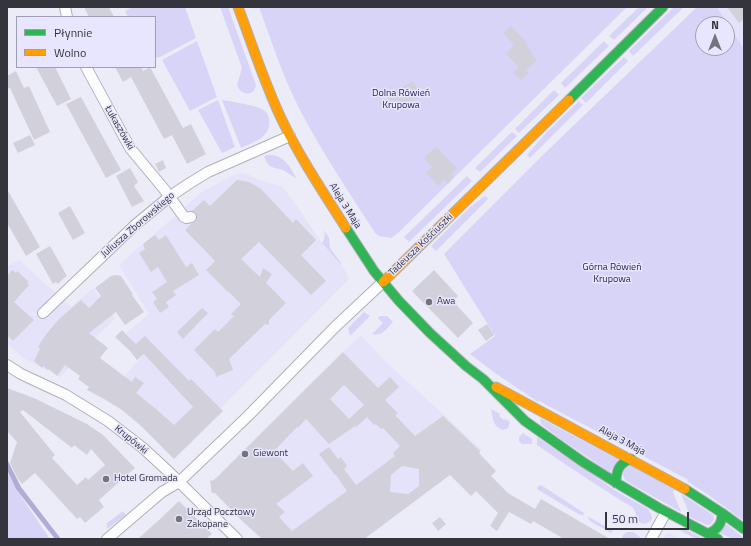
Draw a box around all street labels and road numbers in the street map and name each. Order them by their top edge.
street label: Łukaszówki [102,104,136,152]
street label: Aleja 3 Maja [326,181,364,231]
street label: Juliusza Zborowskiego [99,190,177,260]
street label: Tadeusza Kościuszki [386,211,456,279]
street label: Krupówki [112,423,150,457]
street label: Aleja 3 Maja [597,424,647,458]

